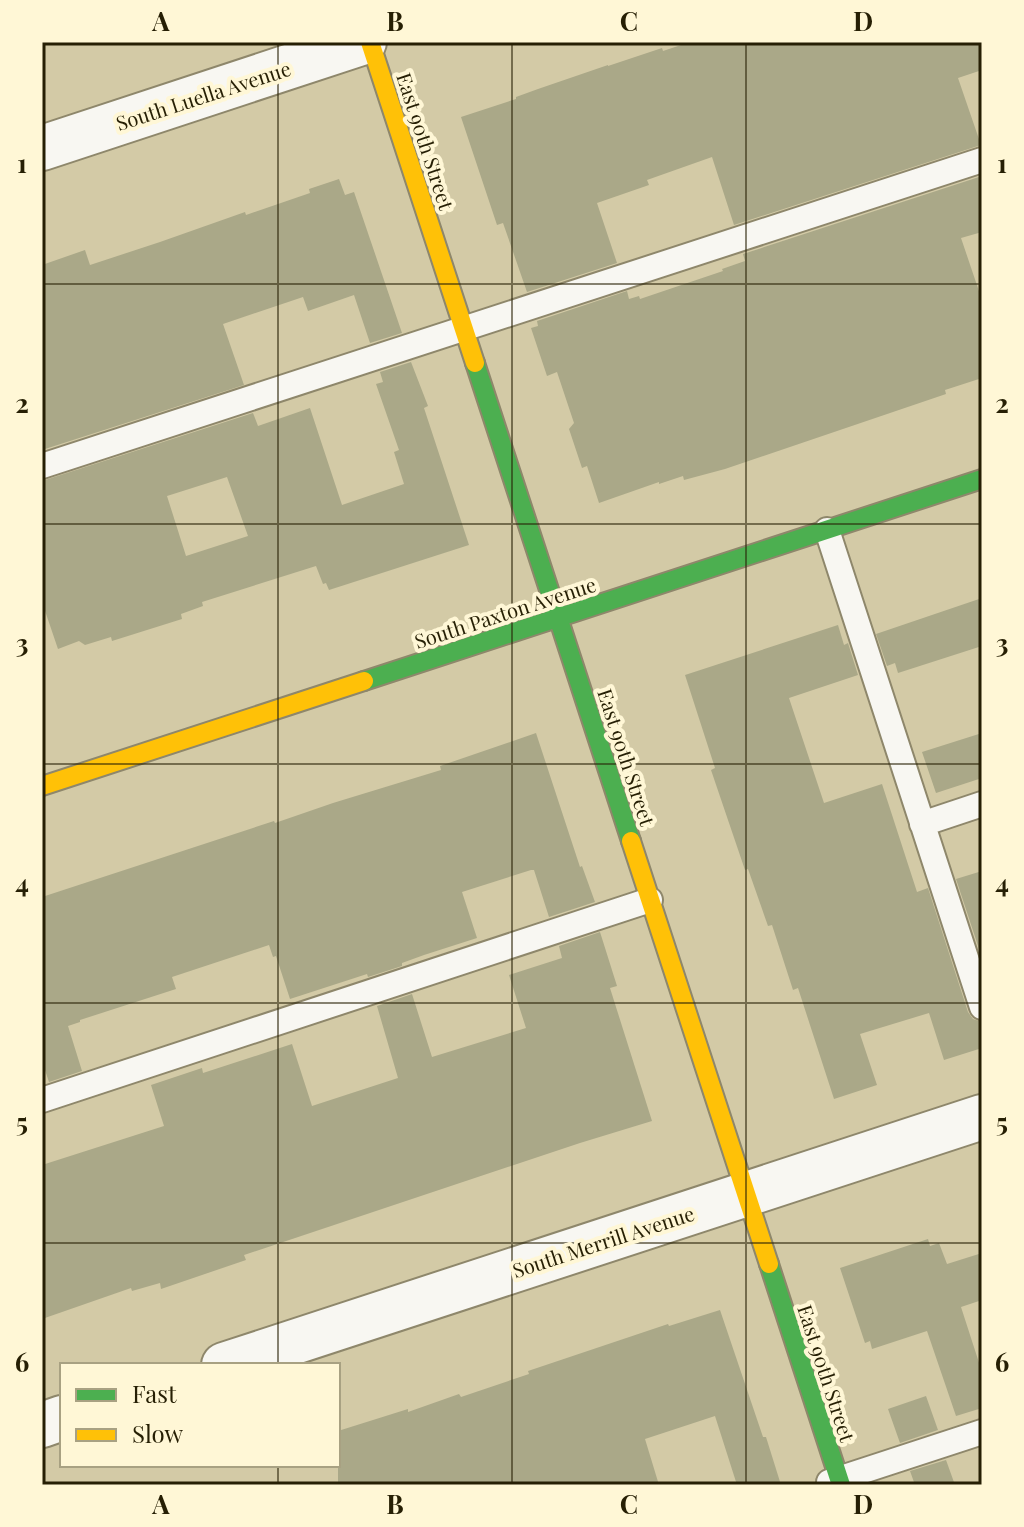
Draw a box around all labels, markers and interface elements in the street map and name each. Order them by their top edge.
text: A [151,3,170,38]
text: B [386,3,404,38]
text: C [620,3,638,38]
text: D [853,3,873,38]
street label: South Luella Avenue [112,54,294,136]
street label: East 90th Street [391,69,461,214]
text: 1 [17,145,27,180]
text: 1 [997,145,1007,180]
text: 2 [15,385,29,420]
text: 2 [995,385,1009,420]
street label: South Paxton Avenue [411,570,599,654]
text: 3 [16,625,28,660]
text: 3 [996,625,1008,660]
street label: East 90th Street [592,685,662,830]
text: 4 [15,865,29,900]
text: 4 [995,865,1009,900]
text: 5 [16,1104,28,1139]
text: 5 [996,1104,1008,1139]
street label: South Merrill Avenue [509,1199,697,1283]
street label: East 90th Street [792,1301,862,1446]
text: 6 [15,1344,29,1379]
text: 6 [995,1344,1009,1379]
legend [60,1363,340,1467]
text: Fast [132,1377,177,1409]
text: Slow [132,1417,184,1449]
text: A [151,1486,170,1521]
text: B [386,1486,404,1521]
text: C [620,1486,638,1521]
text: D [853,1486,873,1521]

